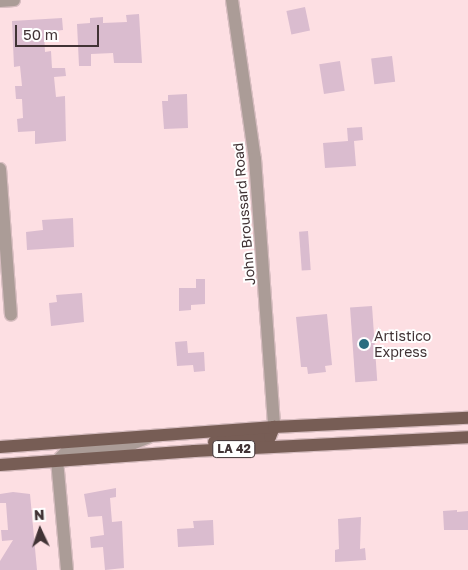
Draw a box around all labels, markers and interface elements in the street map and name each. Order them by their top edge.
scale bar [18,15,101,47]
text: 50 m [23,25,58,43]
street label: John Broussard Road [229,142,259,286]
place label: Artistico Express [374,328,431,361]
marker: Artistico Express [358,338,370,350]
road number: LA 42 [212,439,256,458]
north arrow [15,505,65,555]
text: N [33,506,45,523]

